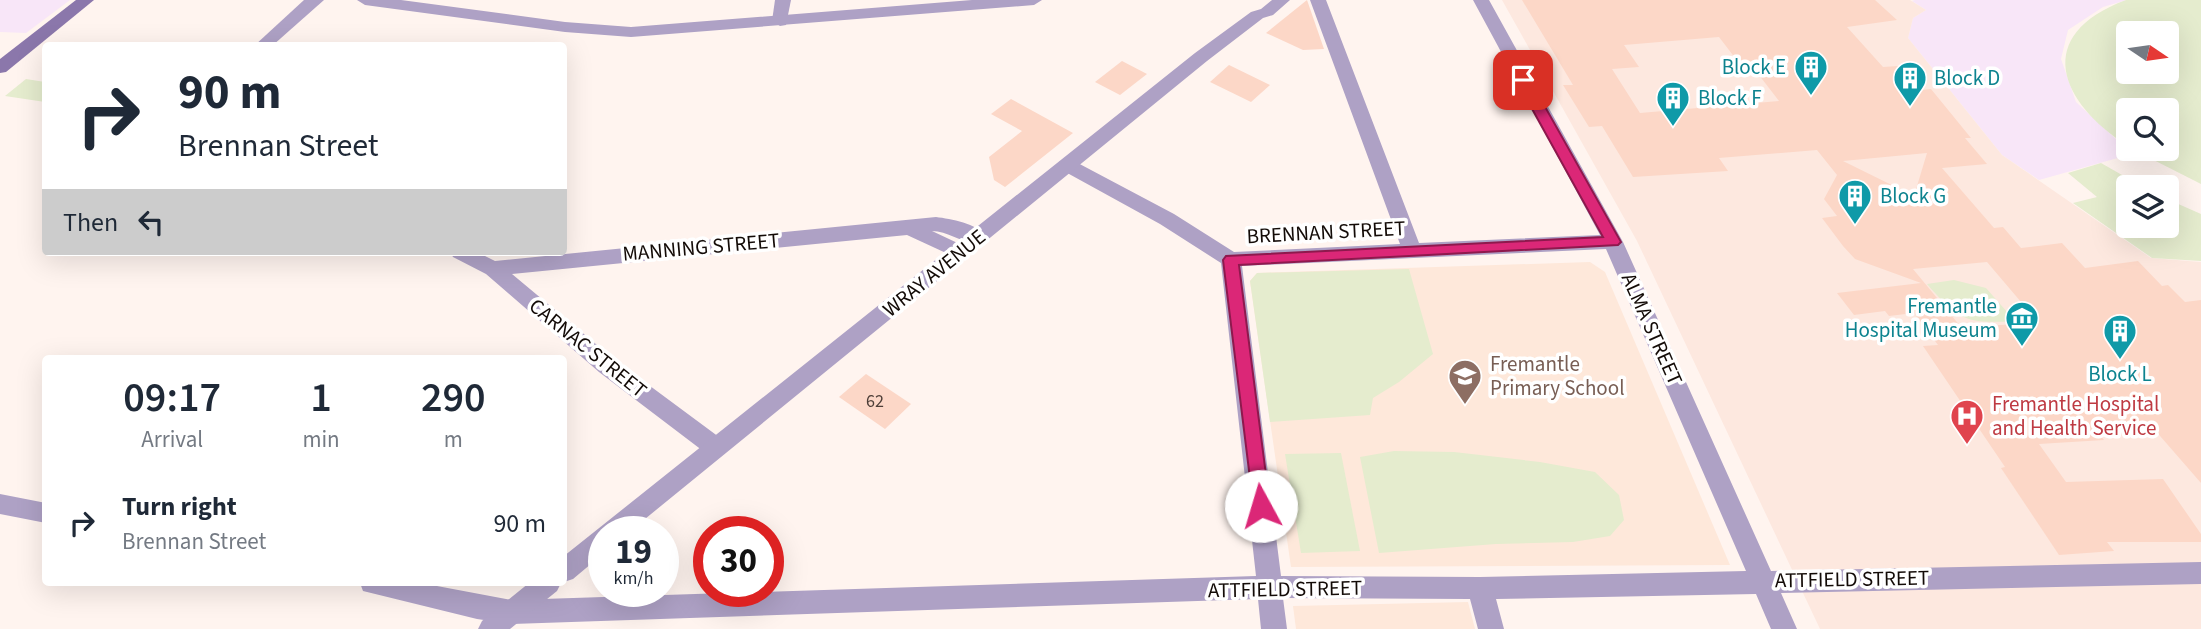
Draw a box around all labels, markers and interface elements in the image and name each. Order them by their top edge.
north arrow [2116,21,2179,84]
map controls [2116,21,2179,238]
building icon: Block E [1792,48,1830,97]
pin [1493,50,1553,110]
place label: Block E [1722,52,1786,82]
text: 90 m [178,58,282,128]
building icon: Block D [1891,59,1929,108]
icon: arrive [1504,61,1542,99]
place label: Block D [1934,63,2000,93]
icon: right [63,70,154,161]
building icon: Block F [1654,79,1692,128]
place label: Block F [1698,83,1762,113]
button: search [2116,98,2179,161]
text: Brennan Street [178,123,379,169]
button: layers [2116,175,2179,238]
building icon: Block G [1836,177,1874,226]
place label: Block G [1880,181,1946,211]
icon: left [132,203,170,241]
text: Then [63,204,118,241]
street label: BRENNAN STREET [1246,213,1406,251]
street label: WRAY AVENUE [876,222,992,324]
street label: MANNING STREET [621,225,781,269]
street label: ALMA STREET [1614,268,1690,390]
street label: CARNAC STREET [523,291,653,405]
place label: Fremantle Hospital Museum [1845,291,1997,345]
museum icon: Fremantle Hospital Museum [2003,299,2041,348]
building icon: Block L [2101,312,2139,361]
place label: Fremantle Primary School [1490,349,1625,403]
school or university icon: Fremantle Primary School [1446,357,1484,406]
place label: Block L [2088,359,2152,389]
text: 09:17 [123,368,221,428]
text: 1 [310,368,332,428]
text: 290 [421,368,486,428]
house number: 62 [866,389,884,414]
place label: Fremantle Hospital and Health Service [1992,389,2159,443]
hospital icon: Fremantle Hospital and Health Service [1948,397,1986,446]
text: Arrival [141,423,203,456]
text: min [302,423,340,456]
text: m [444,423,463,456]
position arrow [1224,469,1298,543]
text: Turn right [122,488,237,525]
icon: right [63,504,101,542]
text: 90 m [493,505,546,542]
speed limit sign: 30 [693,516,784,607]
text: Brennan Street [122,525,266,558]
text: 19 [615,527,652,577]
street label: ATTFIELD STREET [1775,563,1929,595]
text: km/h [614,566,653,591]
street label: ATTFIELD STREET [1208,573,1362,605]

